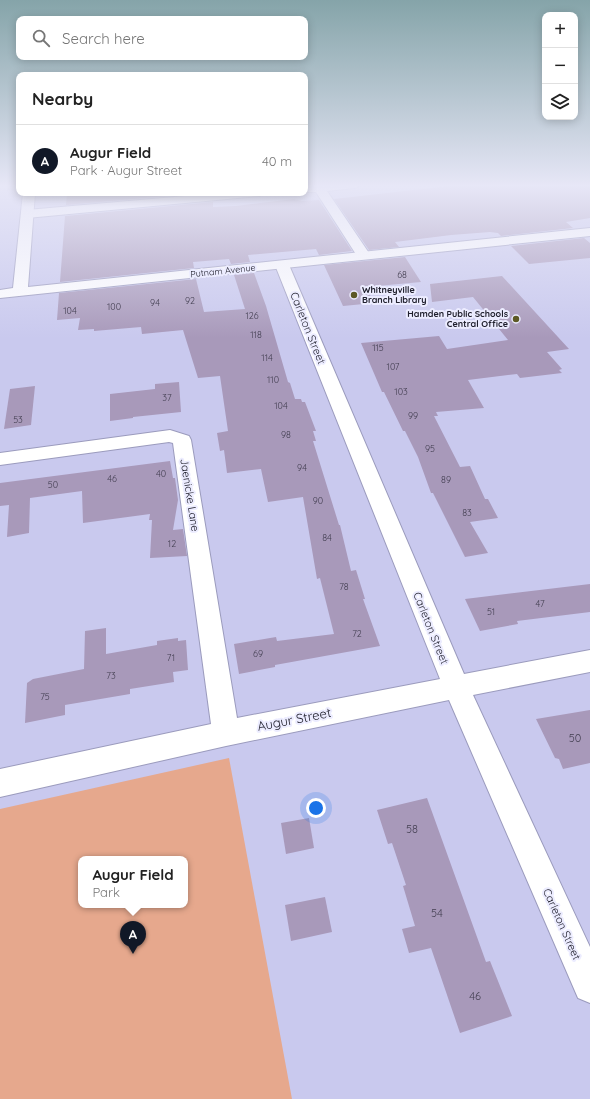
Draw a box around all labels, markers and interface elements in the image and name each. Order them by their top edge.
map controls [542,12,578,120]
button: + [542,12,578,48]
search box [16,16,308,60]
icon: search [30,27,52,49]
text: Search here [62,29,145,48]
button: − [542,48,578,84]
button: layers [542,84,578,120]
text: Nearby [32,88,93,109]
text: Augur Field [70,143,151,162]
text: A [41,153,49,169]
text: 40 m [262,153,292,169]
text: Park · Augur Street [70,162,182,178]
street label: Putnam Avenue [190,262,256,279]
house number: 68 [397,269,407,280]
place label: Whitneyville Branch Library [362,284,427,305]
street label: Carleton Street [287,290,329,366]
marker: Whitneyville Branch Library [349,290,359,300]
house number: 92 [185,295,195,306]
house number: 94 [150,297,160,308]
house number: 100 [107,301,121,312]
house number: 104 [63,305,77,316]
place label: Hamden Public Schools Central Office [407,308,509,329]
house number: 126 [245,310,259,321]
marker: Hamden Public Schools Central Office [511,314,521,324]
house number: 118 [250,329,262,340]
house number: 115 [372,342,384,353]
house number: 114 [261,352,273,363]
house number: 107 [387,361,400,372]
house number: 110 [267,374,279,385]
house number: 103 [394,386,408,397]
house number: 37 [162,392,172,403]
house number: 104 [274,400,288,411]
house number: 99 [408,410,418,421]
house number: 53 [13,414,23,425]
house number: 98 [281,429,291,440]
house number: 95 [425,443,435,454]
street label: Jaenicke Lane [177,458,203,532]
house number: 94 [297,462,307,473]
house number: 40 [156,468,166,479]
house number: 46 [107,473,117,484]
house number: 89 [441,474,451,485]
house number: 50 [48,479,58,490]
house number: 90 [313,495,323,506]
house number: 83 [462,507,472,518]
house number: 84 [322,532,332,543]
house number: 12 [168,538,176,549]
house number: 78 [339,581,349,592]
street label: Carleton Street [410,590,452,666]
house number: 47 [535,598,545,609]
house number: 51 [487,606,495,617]
house number: 72 [352,628,362,639]
house number: 69 [253,648,263,659]
house number: 71 [167,652,175,663]
house number: 73 [106,670,116,681]
house number: 75 [40,691,50,702]
street label: Augur Street [256,704,332,734]
house number: 50 [569,731,581,745]
your location [306,798,326,818]
house number: 58 [406,822,418,836]
popup [78,856,188,908]
text: Augur Field [92,865,174,884]
text: Park [92,884,120,900]
street label: Carleton Street [540,886,584,962]
house number: 54 [431,906,443,920]
pin: A [120,921,146,954]
house number: 46 [469,989,481,1003]

